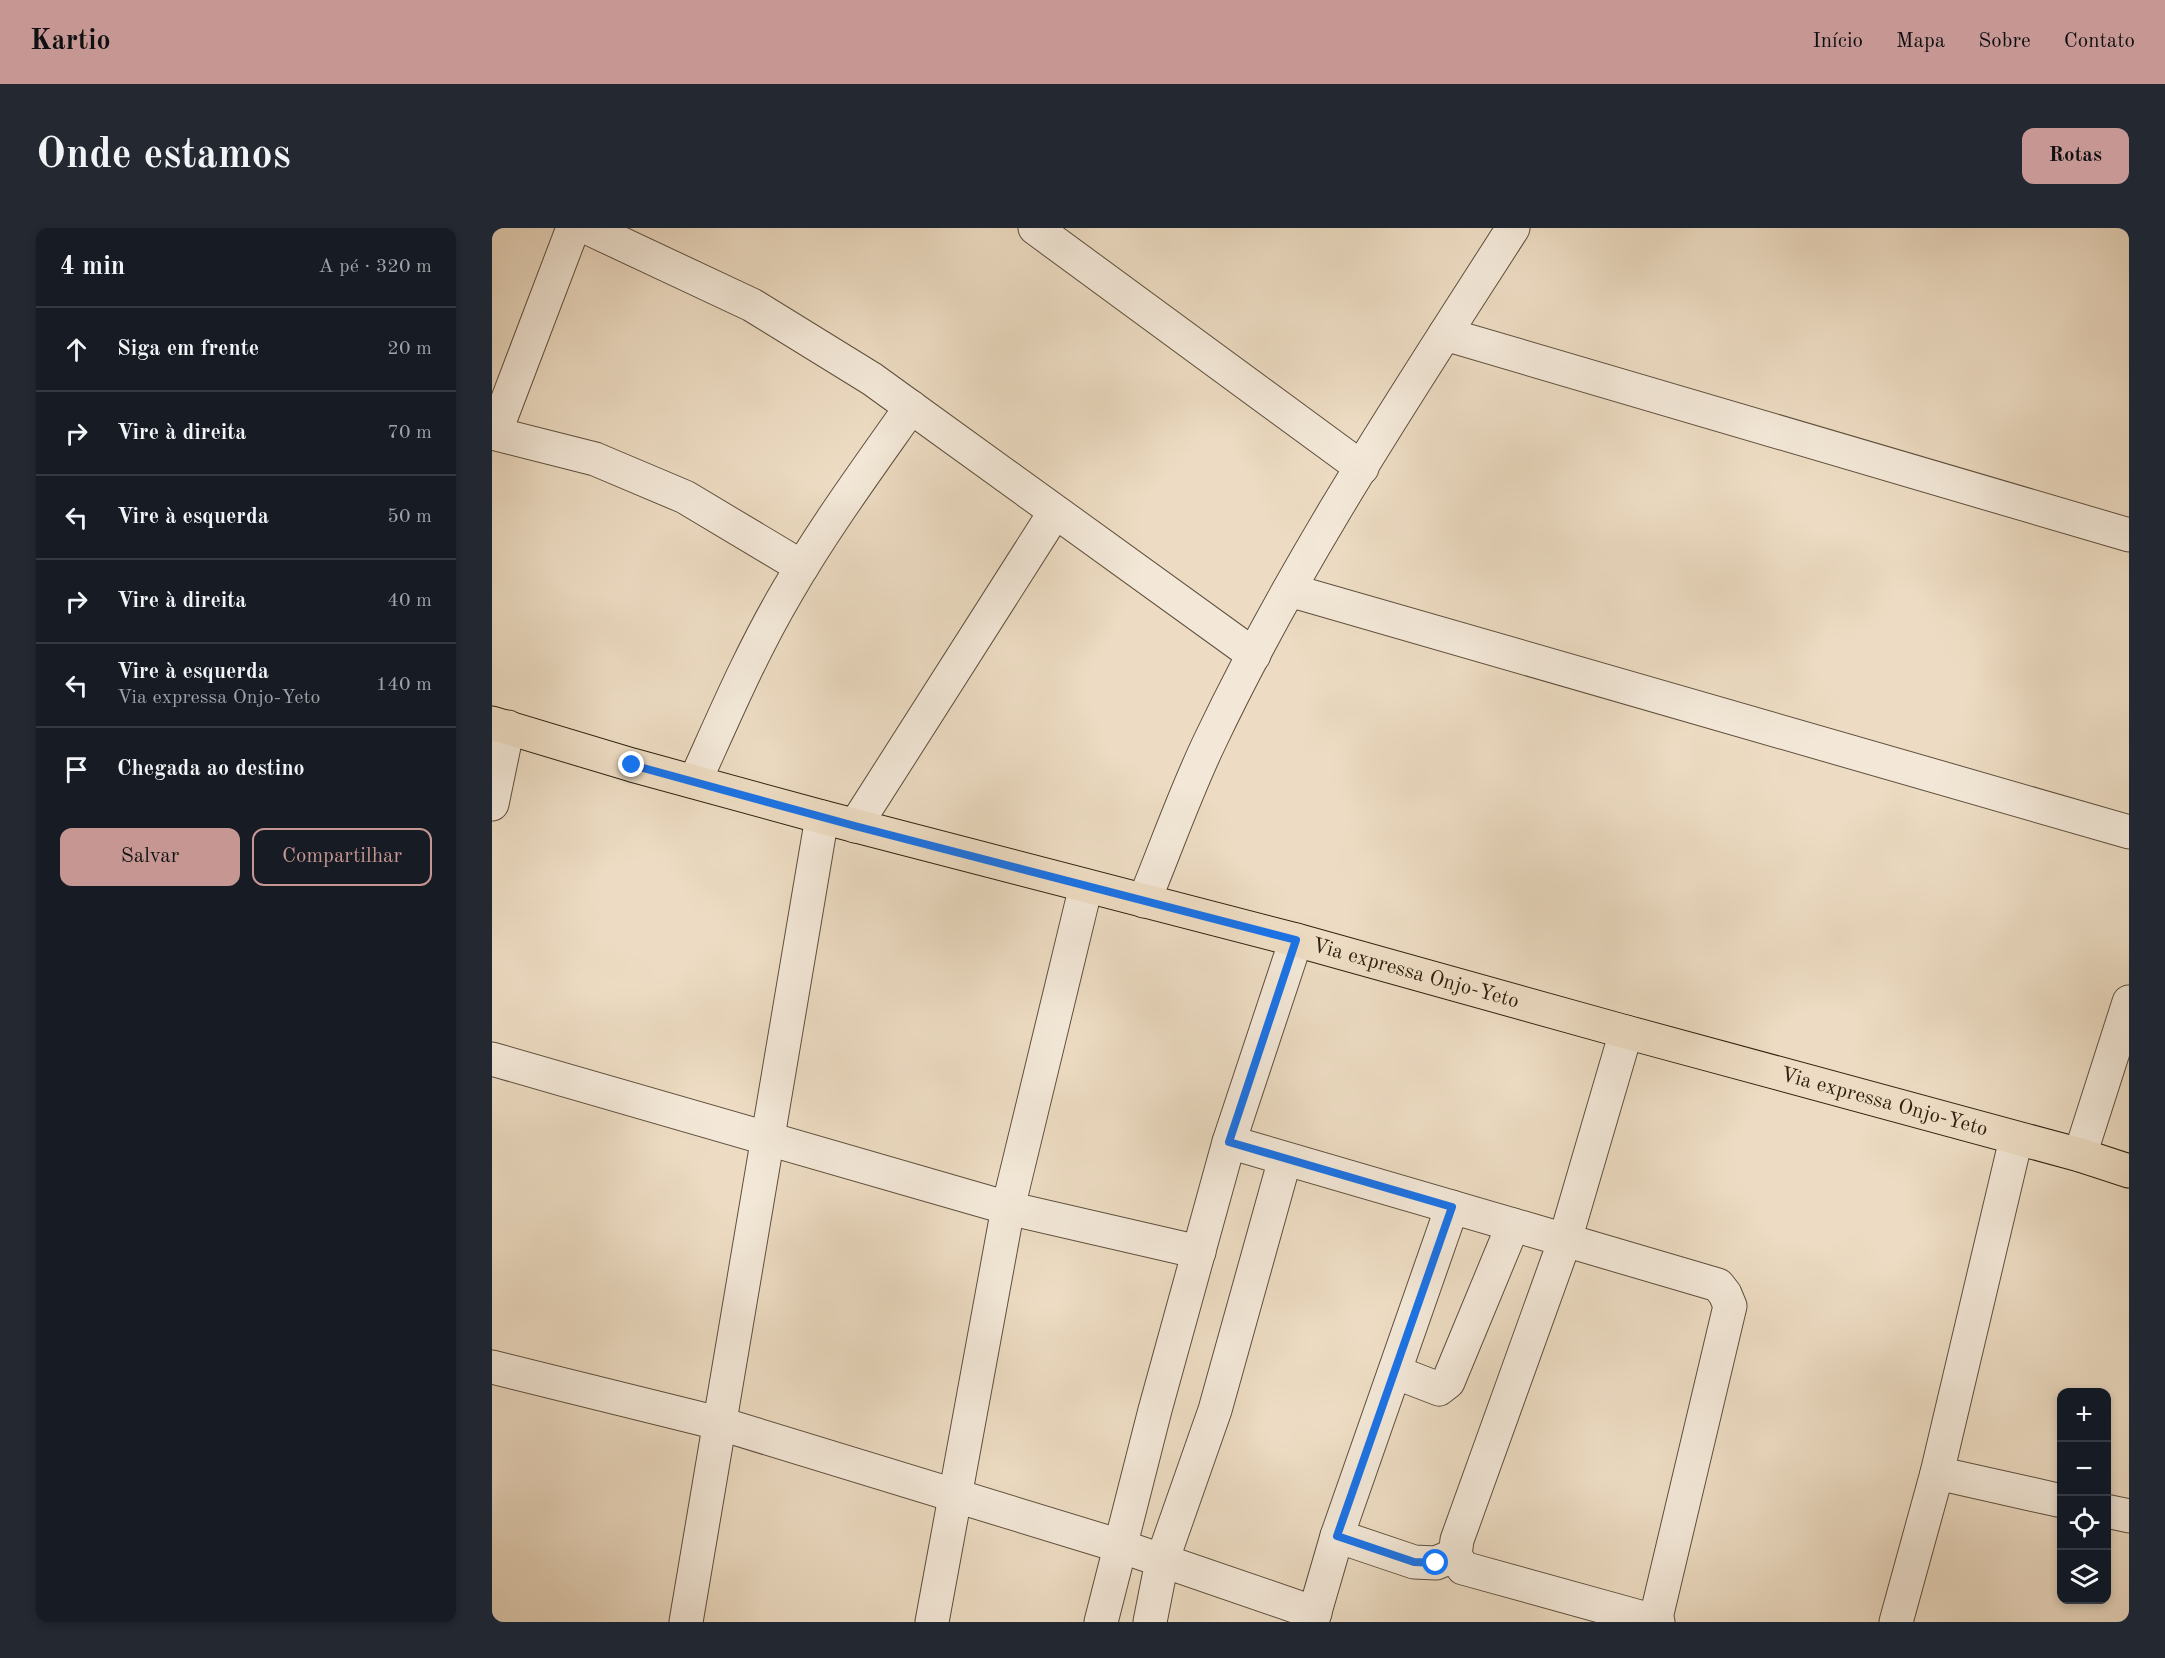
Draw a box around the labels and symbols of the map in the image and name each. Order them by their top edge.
route end [618,751,644,777]
street label: Via expressa Onjo-Yeto [1310,935,1521,1012]
street label: Via expressa Onjo-Yeto [1778,1064,1990,1140]
route start [1422,1549,1448,1575]

